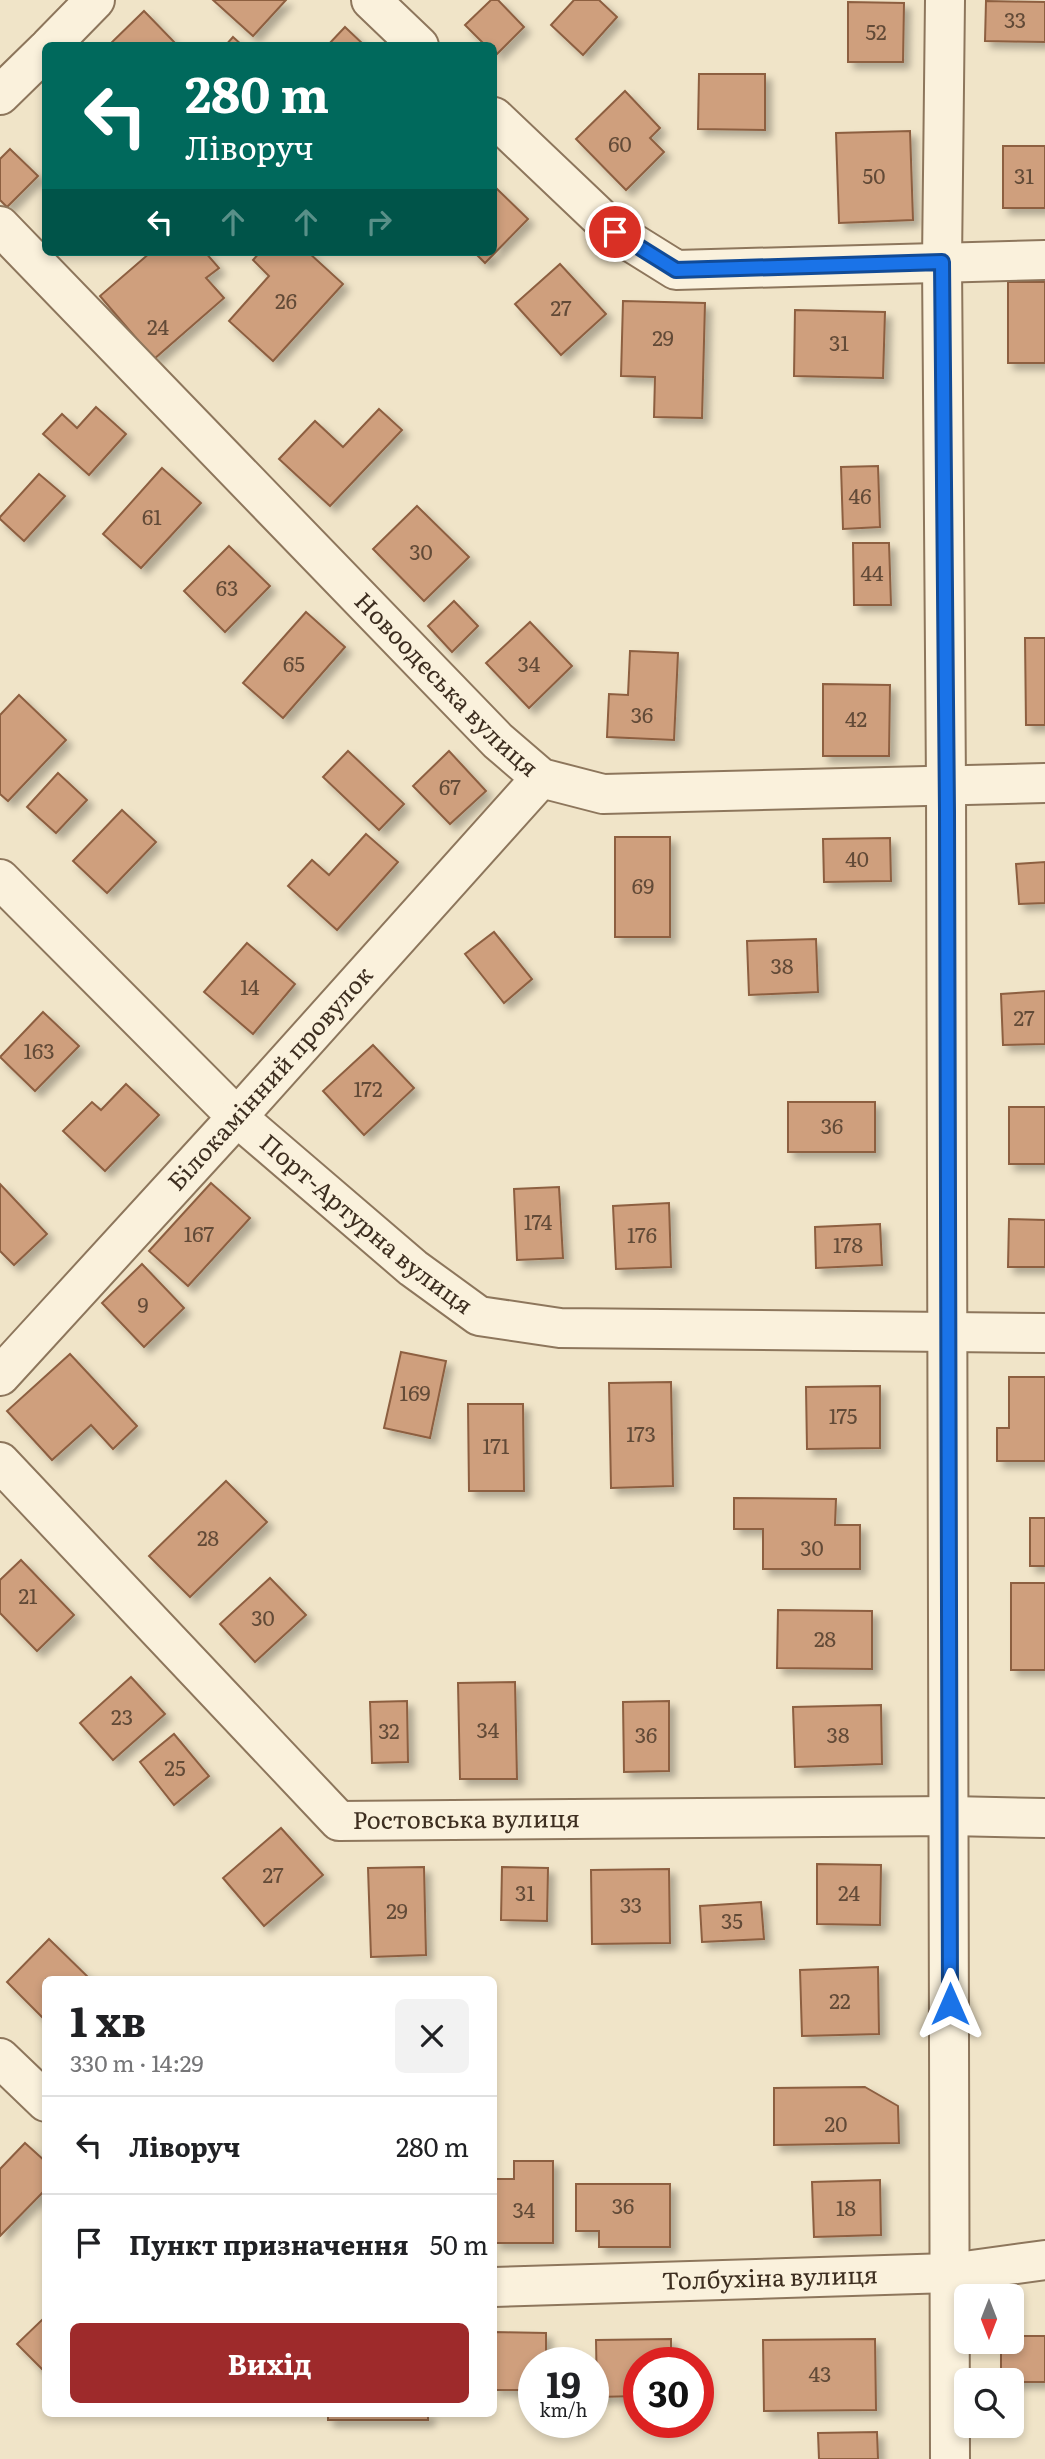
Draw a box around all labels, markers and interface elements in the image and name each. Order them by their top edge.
house number: 33 [1004,3,1026,34]
house number: 52 [865,15,887,46]
text: 280 m [185,55,329,128]
icon: left [70,70,161,161]
text: Ліворуч [185,122,314,170]
house number: 60 [608,127,632,158]
house number: 50 [863,159,885,190]
house number: 31 [1014,159,1034,190]
pin [585,202,645,262]
icon: left [141,203,179,241]
icon: ahead [214,203,252,241]
icon: ahead [287,203,325,241]
icon: right [360,203,398,241]
icon: arrive [596,213,634,251]
house number: 26 [275,284,297,315]
house number: 27 [550,291,572,322]
house number: 24 [147,310,170,341]
house number: 29 [652,321,674,352]
house number: 31 [829,326,849,357]
house number: 46 [849,479,871,510]
house number: 61 [142,500,162,531]
house number: 30 [409,535,433,566]
house number: 44 [860,556,884,587]
house number: 63 [216,571,238,602]
street label: Новоодеська вулиця [348,583,547,783]
house number: 65 [283,647,305,678]
house number: 34 [518,647,541,678]
house number: 36 [631,698,653,729]
house number: 42 [845,702,867,733]
house number: 67 [439,770,461,801]
house number: 40 [845,842,869,873]
house number: 69 [632,869,654,900]
house number: 38 [771,949,793,980]
street label: Білокамінний провулок [158,957,380,1197]
house number: 14 [240,970,260,1001]
house number: 27 [1013,1001,1035,1032]
house number: 163 [23,1034,55,1065]
house number: 172 [353,1072,383,1103]
house number: 36 [821,1109,843,1140]
street label: Порт-Артурна вулиця [253,1124,481,1321]
house number: 174 [524,1205,553,1236]
house number: 167 [184,1217,215,1248]
house number: 176 [627,1218,657,1249]
house number: 178 [833,1228,863,1259]
house number: 9 [138,1288,149,1319]
house number: 169 [400,1376,430,1407]
house number: 175 [829,1399,857,1430]
house number: 173 [626,1417,656,1448]
house number: 171 [482,1429,510,1460]
house number: 28 [197,1521,219,1552]
house number: 30 [800,1531,824,1562]
house number: 21 [18,1579,38,1610]
house number: 30 [251,1601,275,1632]
house number: 28 [814,1622,836,1653]
house number: 23 [111,1700,133,1731]
house number: 34 [477,1713,500,1744]
house number: 32 [378,1714,400,1745]
house number: 36 [635,1718,657,1749]
house number: 38 [827,1718,849,1749]
house number: 25 [164,1751,186,1782]
street label: Ростовська вулиця [352,1799,580,1836]
house number: 27 [262,1858,284,1889]
house number: 31 [515,1876,535,1907]
house number: 24 [838,1876,861,1907]
house number: 33 [620,1888,642,1919]
house number: 29 [386,1894,408,1925]
house number: 35 [721,1904,743,1935]
position arrow [913,1967,987,2041]
house number: 22 [829,1984,851,2015]
text: 1 хв [70,1988,146,2050]
button: close [395,1999,469,2073]
text: 330 m · 14:29 [70,2045,204,2079]
house number: 20 [825,2107,847,2138]
icon: left [70,2126,108,2164]
text: Ліворуч [129,2126,240,2165]
text: 280 m [396,2126,469,2165]
house number: 36 [612,2189,634,2220]
house number: 18 [836,2191,856,2222]
house number: 34 [513,2193,536,2224]
icon: arrive [70,2224,108,2262]
text: Пункт призначення [129,2224,409,2263]
text: 50 m [430,2224,488,2263]
street label: Толбухіна вулиця [661,2255,879,2297]
north arrow [954,2284,1024,2354]
map controls [954,2284,1024,2438]
button: Вихід [70,2323,469,2403]
speed limit sign: 30 [623,2347,714,2438]
text: 19 [546,2357,581,2409]
house number: 43 [809,2357,831,2388]
button: search [954,2368,1024,2438]
text: km/h [540,2396,587,2423]

